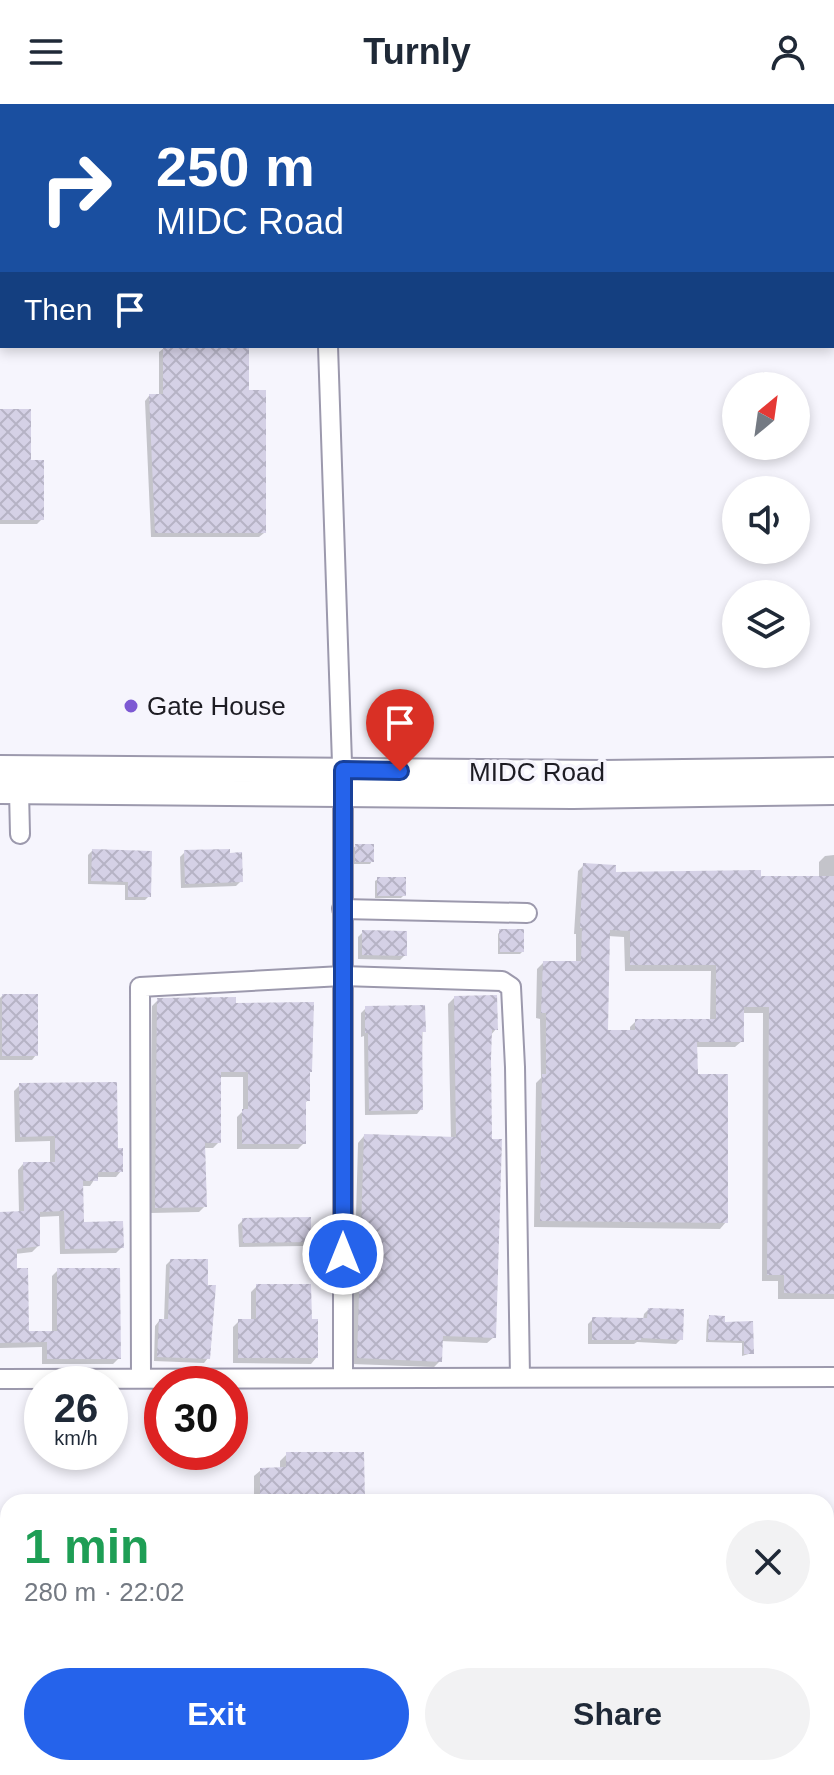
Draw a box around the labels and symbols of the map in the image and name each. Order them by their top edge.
north arrow [722,372,810,460]
pin [366,689,434,771]
place label: Gate House [147,691,286,721]
marker: Gate House [122,697,140,715]
street label: MIDC Road [469,757,605,787]
position arrow [301,1212,385,1296]
speed limit sign: 30 [144,1366,248,1470]

